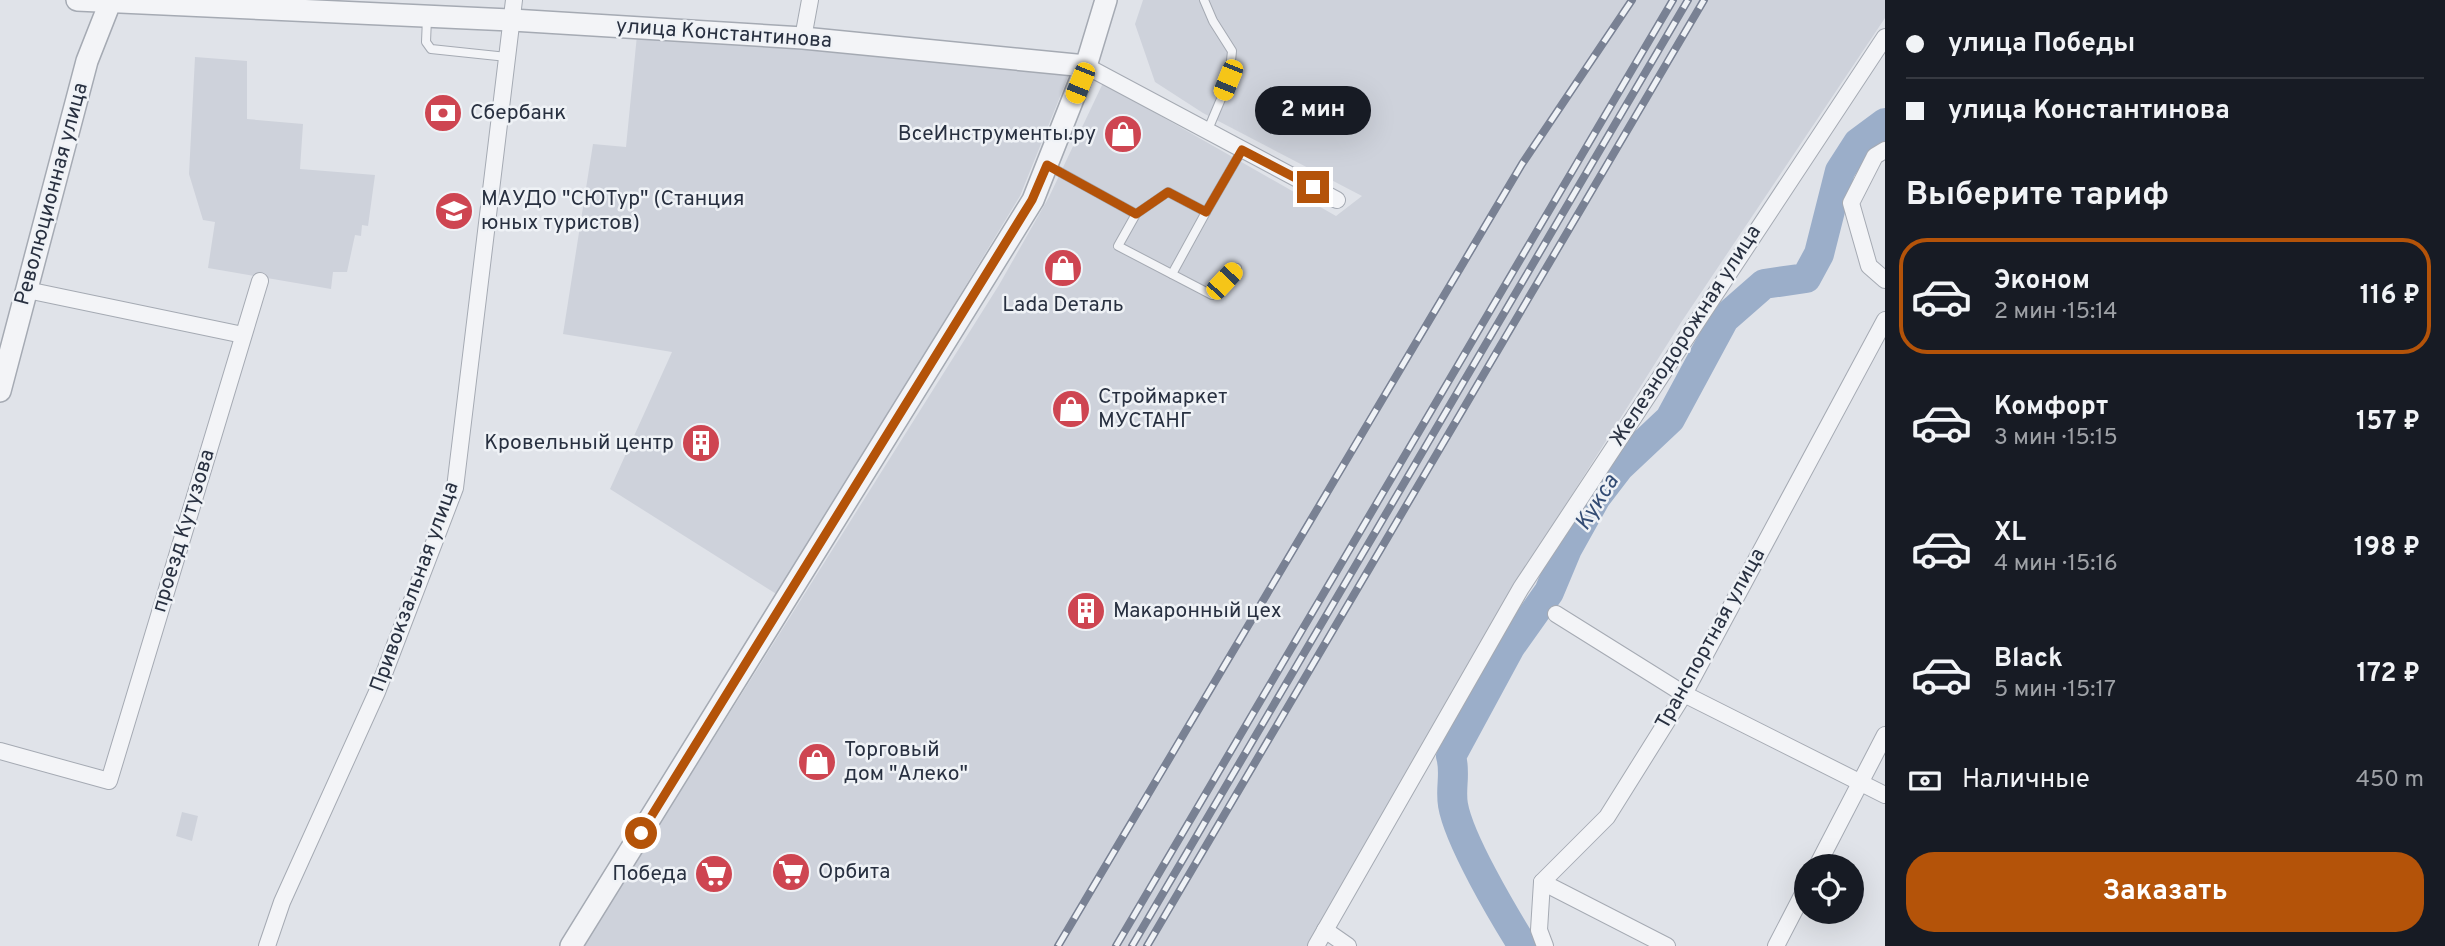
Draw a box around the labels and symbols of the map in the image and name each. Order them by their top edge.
street label: улица Константинова [615,13,833,55]
car [1211,57,1246,103]
car [1063,60,1098,106]
street label: Революционная улица [9,80,95,308]
callout: 2 мин [1255,86,1371,134]
bank icon: Сбербанк [422,92,464,134]
place label: Сбербанк [470,100,566,127]
shop icon: ВсеИнструменты.ру [1102,113,1144,155]
place label: ВсеИнструменты.ру [898,121,1096,148]
route end [1297,171,1329,203]
place label: МАУДО "СЮТур" (Станция юных туристов) [481,186,745,237]
school or university icon: МАУДО "СЮТур" (Станция юных туристов) [433,190,475,232]
street label: Железнодорожная улица [1604,220,1768,452]
shop icon: Lada Dеталь [1042,247,1084,289]
car [1202,258,1247,304]
place label: Lada Dеталь [1002,292,1124,319]
place label: Строймаркет МУСТАНГ [1098,384,1228,435]
shop icon: Строймаркет МУСТАНГ [1050,388,1092,430]
building icon: Кровельный центр [680,422,722,464]
place label: Кровельный центр [484,430,674,457]
street label: проезд Кутузова [146,446,222,616]
water label: Кукса [1570,469,1627,537]
street label: Привокзальная улица [364,478,466,696]
street label: Транспортная улица [1650,544,1772,734]
building icon: Макаронный цех [1065,590,1107,632]
place label: Макаронный цех [1113,598,1282,625]
place label: Торговый дом "Алеко" [844,737,968,788]
shop icon: Торговый дом "Алеко" [796,741,838,783]
route start [625,817,657,849]
supermarket icon: Орбита [770,851,812,893]
supermarket icon: Победа [693,853,735,895]
place label: Орбита [818,859,890,886]
place label: Победа [612,861,687,888]

